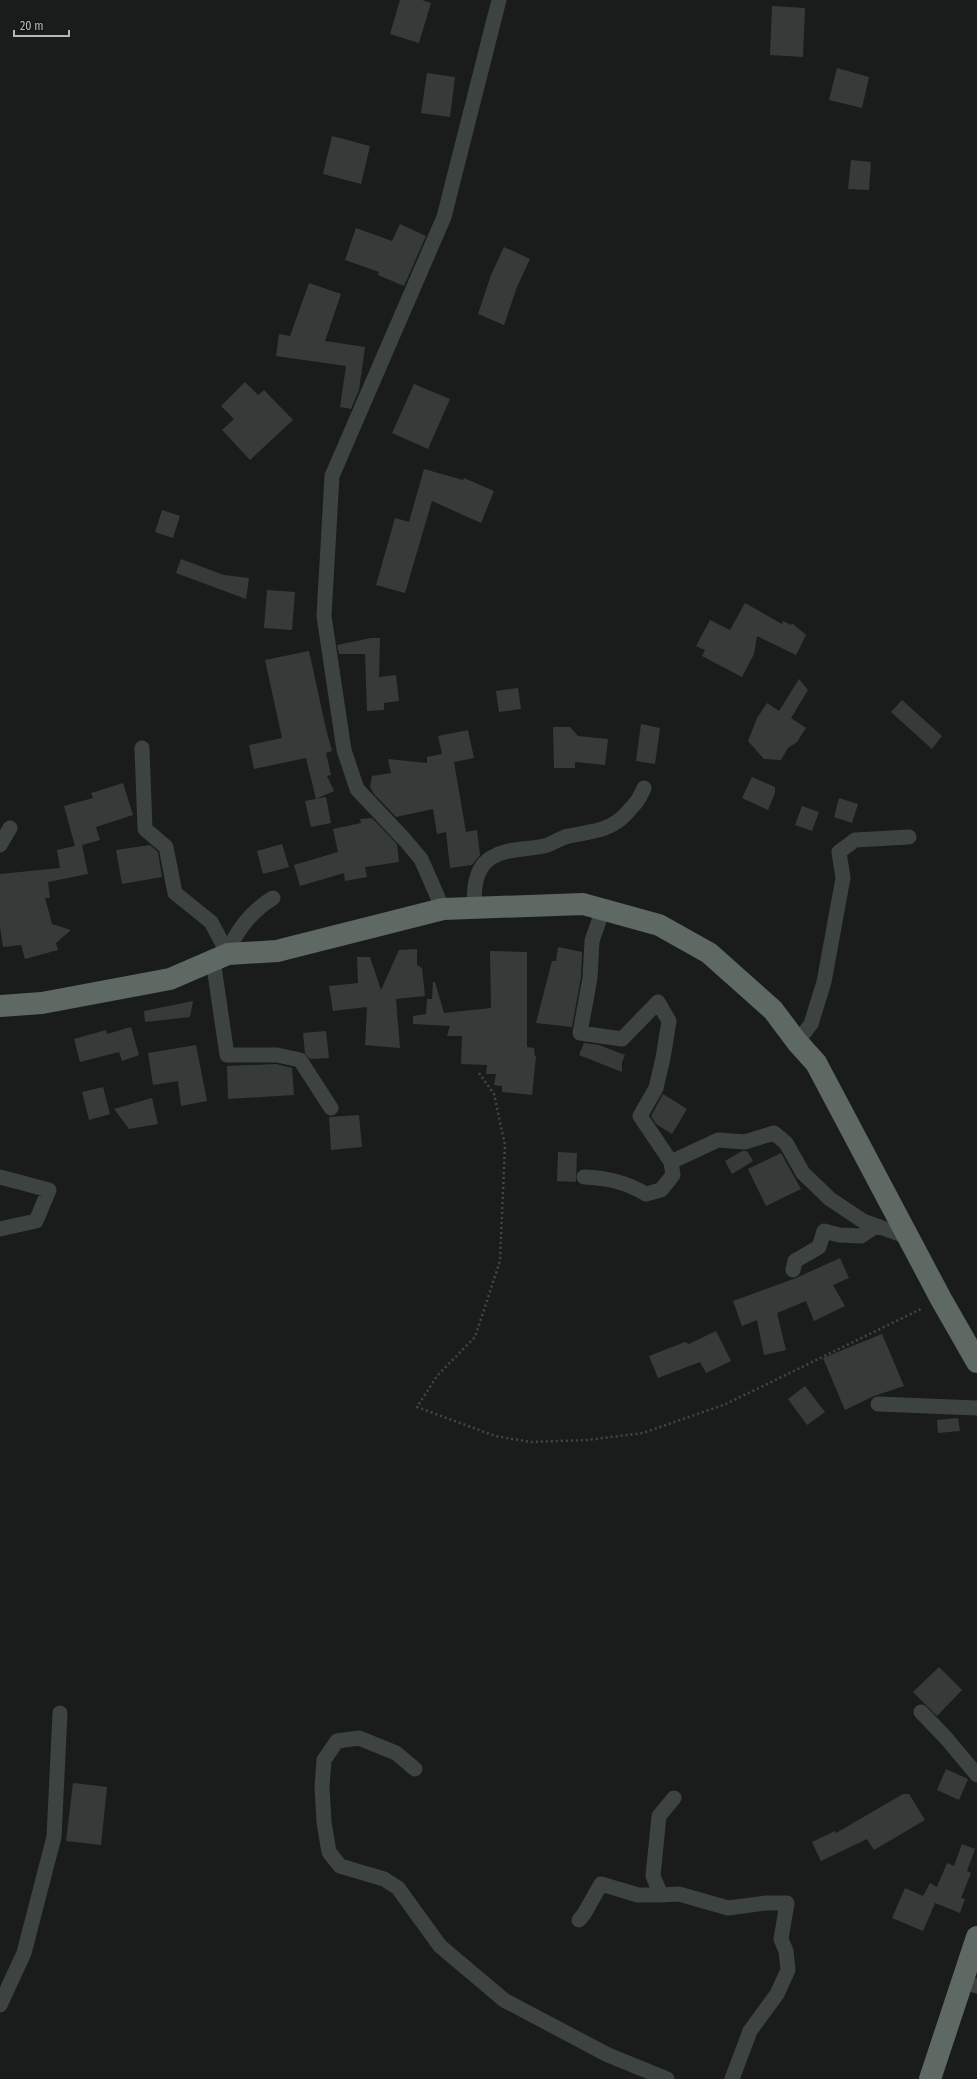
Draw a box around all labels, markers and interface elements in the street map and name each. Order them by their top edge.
scale bar [14,12,69,38]
text: 20 m [20,19,44,33]

